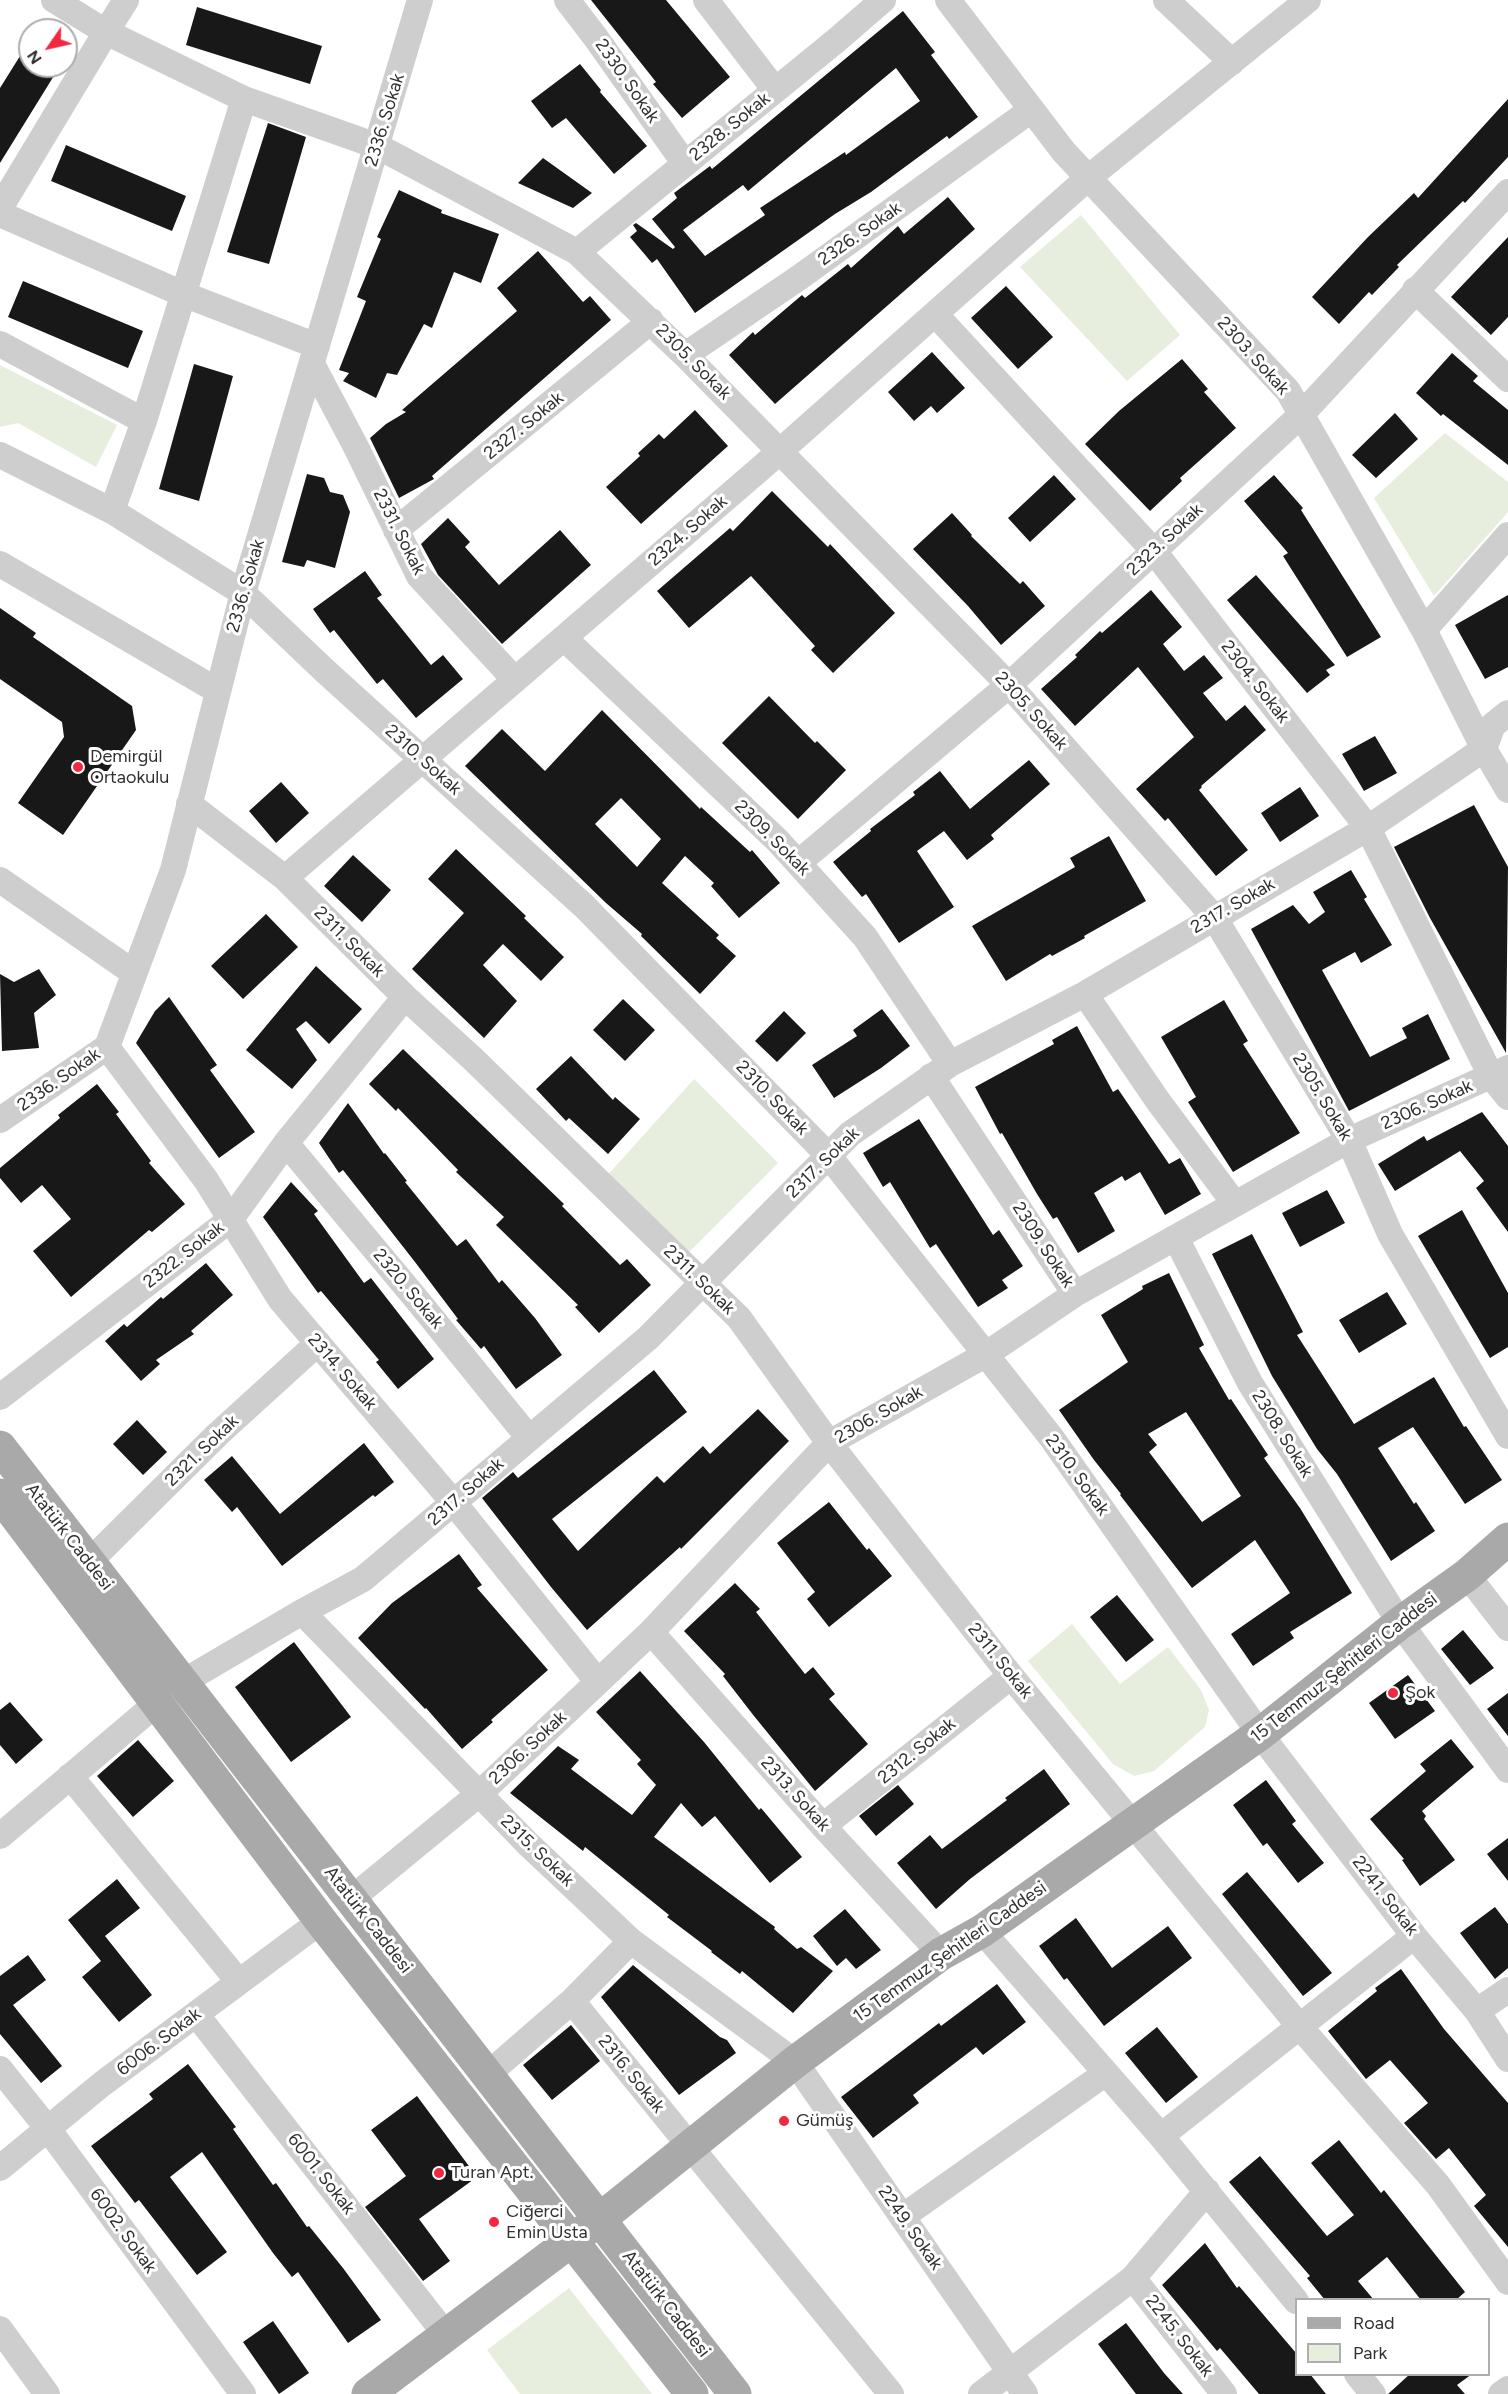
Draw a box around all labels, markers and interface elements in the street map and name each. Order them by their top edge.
north arrow [18,18,78,78]
street label: 2330. Sokak [590,35,664,127]
text: N [23,47,46,68]
street label: 2336. Sokak [361,71,409,169]
street label: 2328. Sokak [685,88,775,166]
street label: 2326. Sokak [814,198,906,270]
street label: 2303. Sokak [1212,313,1294,399]
street label: 2305. Sokak [651,320,735,404]
street label: 2327. Sokak [480,387,568,465]
street label: 2331. Sokak [368,486,430,578]
street label: 2324. Sokak [644,491,732,571]
street label: 2323. Sokak [1123,499,1207,581]
street label: 2336. Sokak [222,537,270,635]
street label: 2304. Sokak [1216,636,1294,728]
street label: 2305. Sokak [990,667,1072,755]
street label: 2310. Sokak [380,720,466,800]
place label: Demirgül Ortaokulu [90,746,169,789]
marker: Demirgül Ortaokulu [71,760,85,774]
street label: 2309. Sokak [730,796,814,880]
street label: 2317. Sokak [1187,873,1279,939]
street label: 2311. Sokak [309,902,389,982]
street label: 2336. Sokak [14,1044,104,1116]
street label: 2305. Sokak [1288,1049,1356,1145]
street label: 2310. Sokak [731,1056,813,1140]
street label: 2306. Sokak [1378,1075,1476,1135]
street label: 2317. Sokak [782,1123,864,1203]
street label: 2309. Sokak [1007,1198,1079,1292]
street label: 2322. Sokak [139,1217,229,1293]
street label: 2311. Sokak [659,1241,739,1319]
street label: 2320. Sokak [368,1245,448,1333]
street label: 2314. Sokak [303,1329,381,1415]
street label: 2306. Sokak [831,1381,927,1449]
street label: 2308. Sokak [1247,1386,1317,1482]
street label: 2321. Sokak [161,1411,243,1491]
street label: 2310. Sokak [1040,1430,1114,1520]
street label: 2317. Sokak [424,1453,508,1531]
street label: Atatürk Caddesi [21,1479,117,1595]
street label: 15 Temmuz Şehitleri Caddesi [1246,1588,1442,1748]
street label: 2311. Sokak [963,1619,1037,1703]
place label: Şok [1405,1682,1435,1704]
marker: Şok [1386,1686,1400,1700]
street label: 2306. Sokak [485,1707,571,1789]
street label: 2312. Sokak [874,1713,960,1789]
street label: 2313. Sokak [756,1752,834,1836]
street label: 2315. Sokak [496,1811,578,1891]
street label: 2241. Sokak [1347,1852,1423,1940]
street label: Atatürk Caddesi [320,1862,416,1978]
street label: 15 Temmuz Şehitleri Caddesi [849,1877,1051,2027]
street label: 6006. Sokak [113,2003,205,2081]
street label: 2316. Sokak [593,2031,669,2117]
place label: Gümüş [796,2110,854,2132]
marker: Gümüş [777,2114,791,2128]
street label: 6001. Sokak [283,2129,359,2219]
place label: Turan Apt. [451,2162,533,2184]
marker: Turan Apt. [432,2166,446,2180]
street label: 2249. Sokak [873,2182,947,2274]
street label: 6002. Sokak [85,2184,161,2278]
place label: Ciğerci Emin Usta [506,2201,588,2244]
marker: Ciğerci Emin Usta [487,2215,501,2229]
street label: Atatürk Caddesi [618,2246,714,2362]
street label: 2245. Sokak [1140,2291,1218,2381]
legend [1295,2298,1490,2376]
text: Road [1353,2312,1394,2334]
text: Park [1353,2342,1387,2364]

